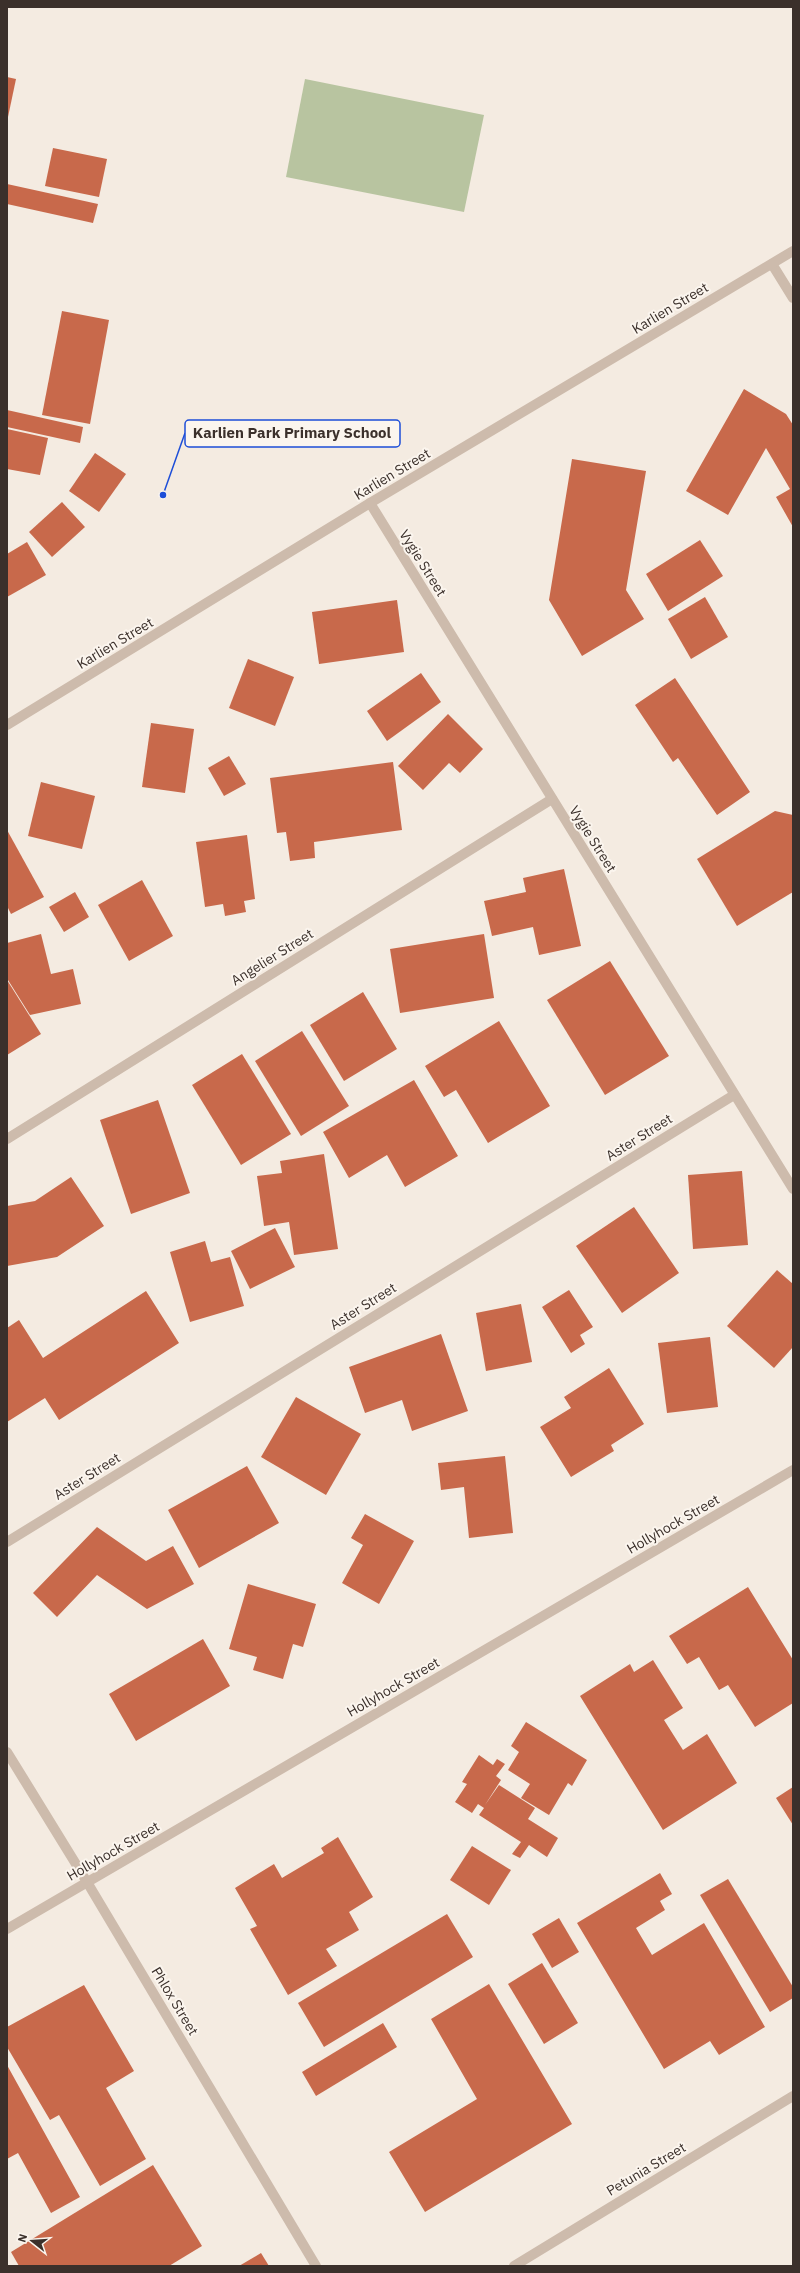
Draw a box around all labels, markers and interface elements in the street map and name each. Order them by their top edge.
street label: Karlien Street [629,278,712,338]
callout: Karlien Park Primary School [185,420,400,447]
text: Karlien Park Primary School [193,423,392,442]
street label: Karlien Street [351,444,434,504]
street label: Vygie Street [395,526,451,600]
street label: Karlien Street [74,613,157,673]
street label: Vygie Street [565,802,621,876]
street label: Angelier Street [227,924,317,989]
street label: Aster Street [602,1109,676,1165]
street label: Aster Street [326,1278,400,1334]
street label: Aster Street [50,1448,124,1504]
street label: Hollyhock Street [623,1490,723,1558]
street label: Hollyhock Street [343,1653,443,1721]
street label: Hollyhock Street [63,1817,163,1885]
street label: Phlox Street [148,1963,203,2039]
street label: Petunia Street [603,2138,689,2200]
north arrow [12,2221,52,2261]
text: N [15,2232,30,2244]

